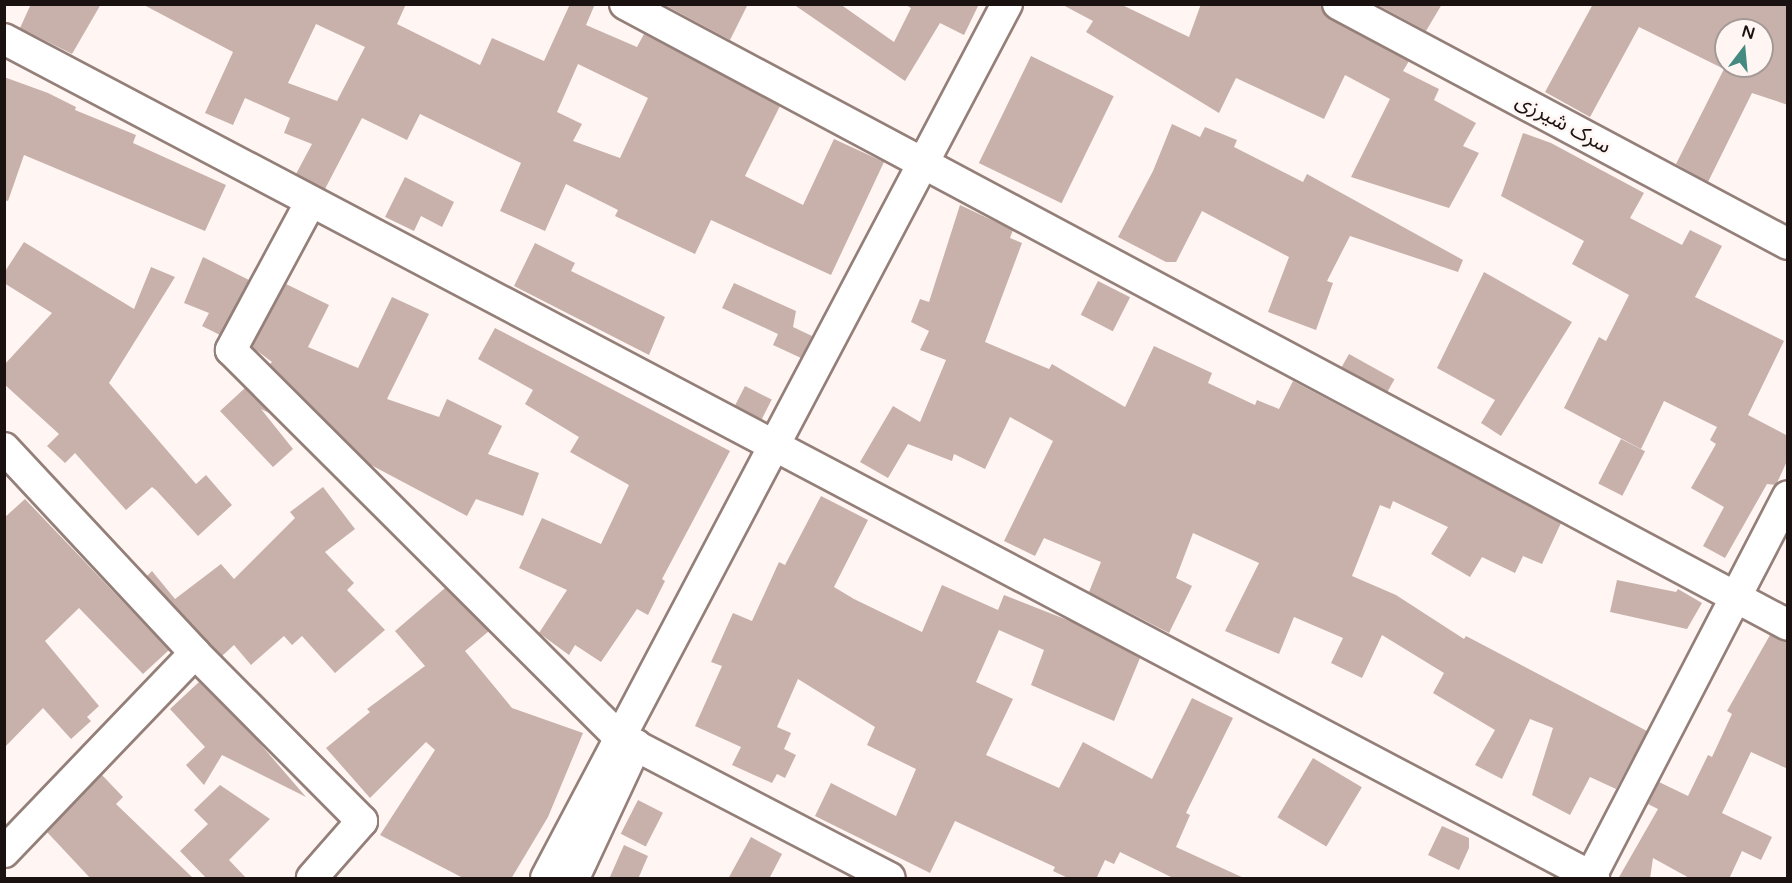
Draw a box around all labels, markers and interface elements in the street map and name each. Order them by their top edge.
north arrow [1714,18,1774,78]
text: N [1739,21,1757,44]
street label: سرک شیرزی [1511,88,1615,160]

